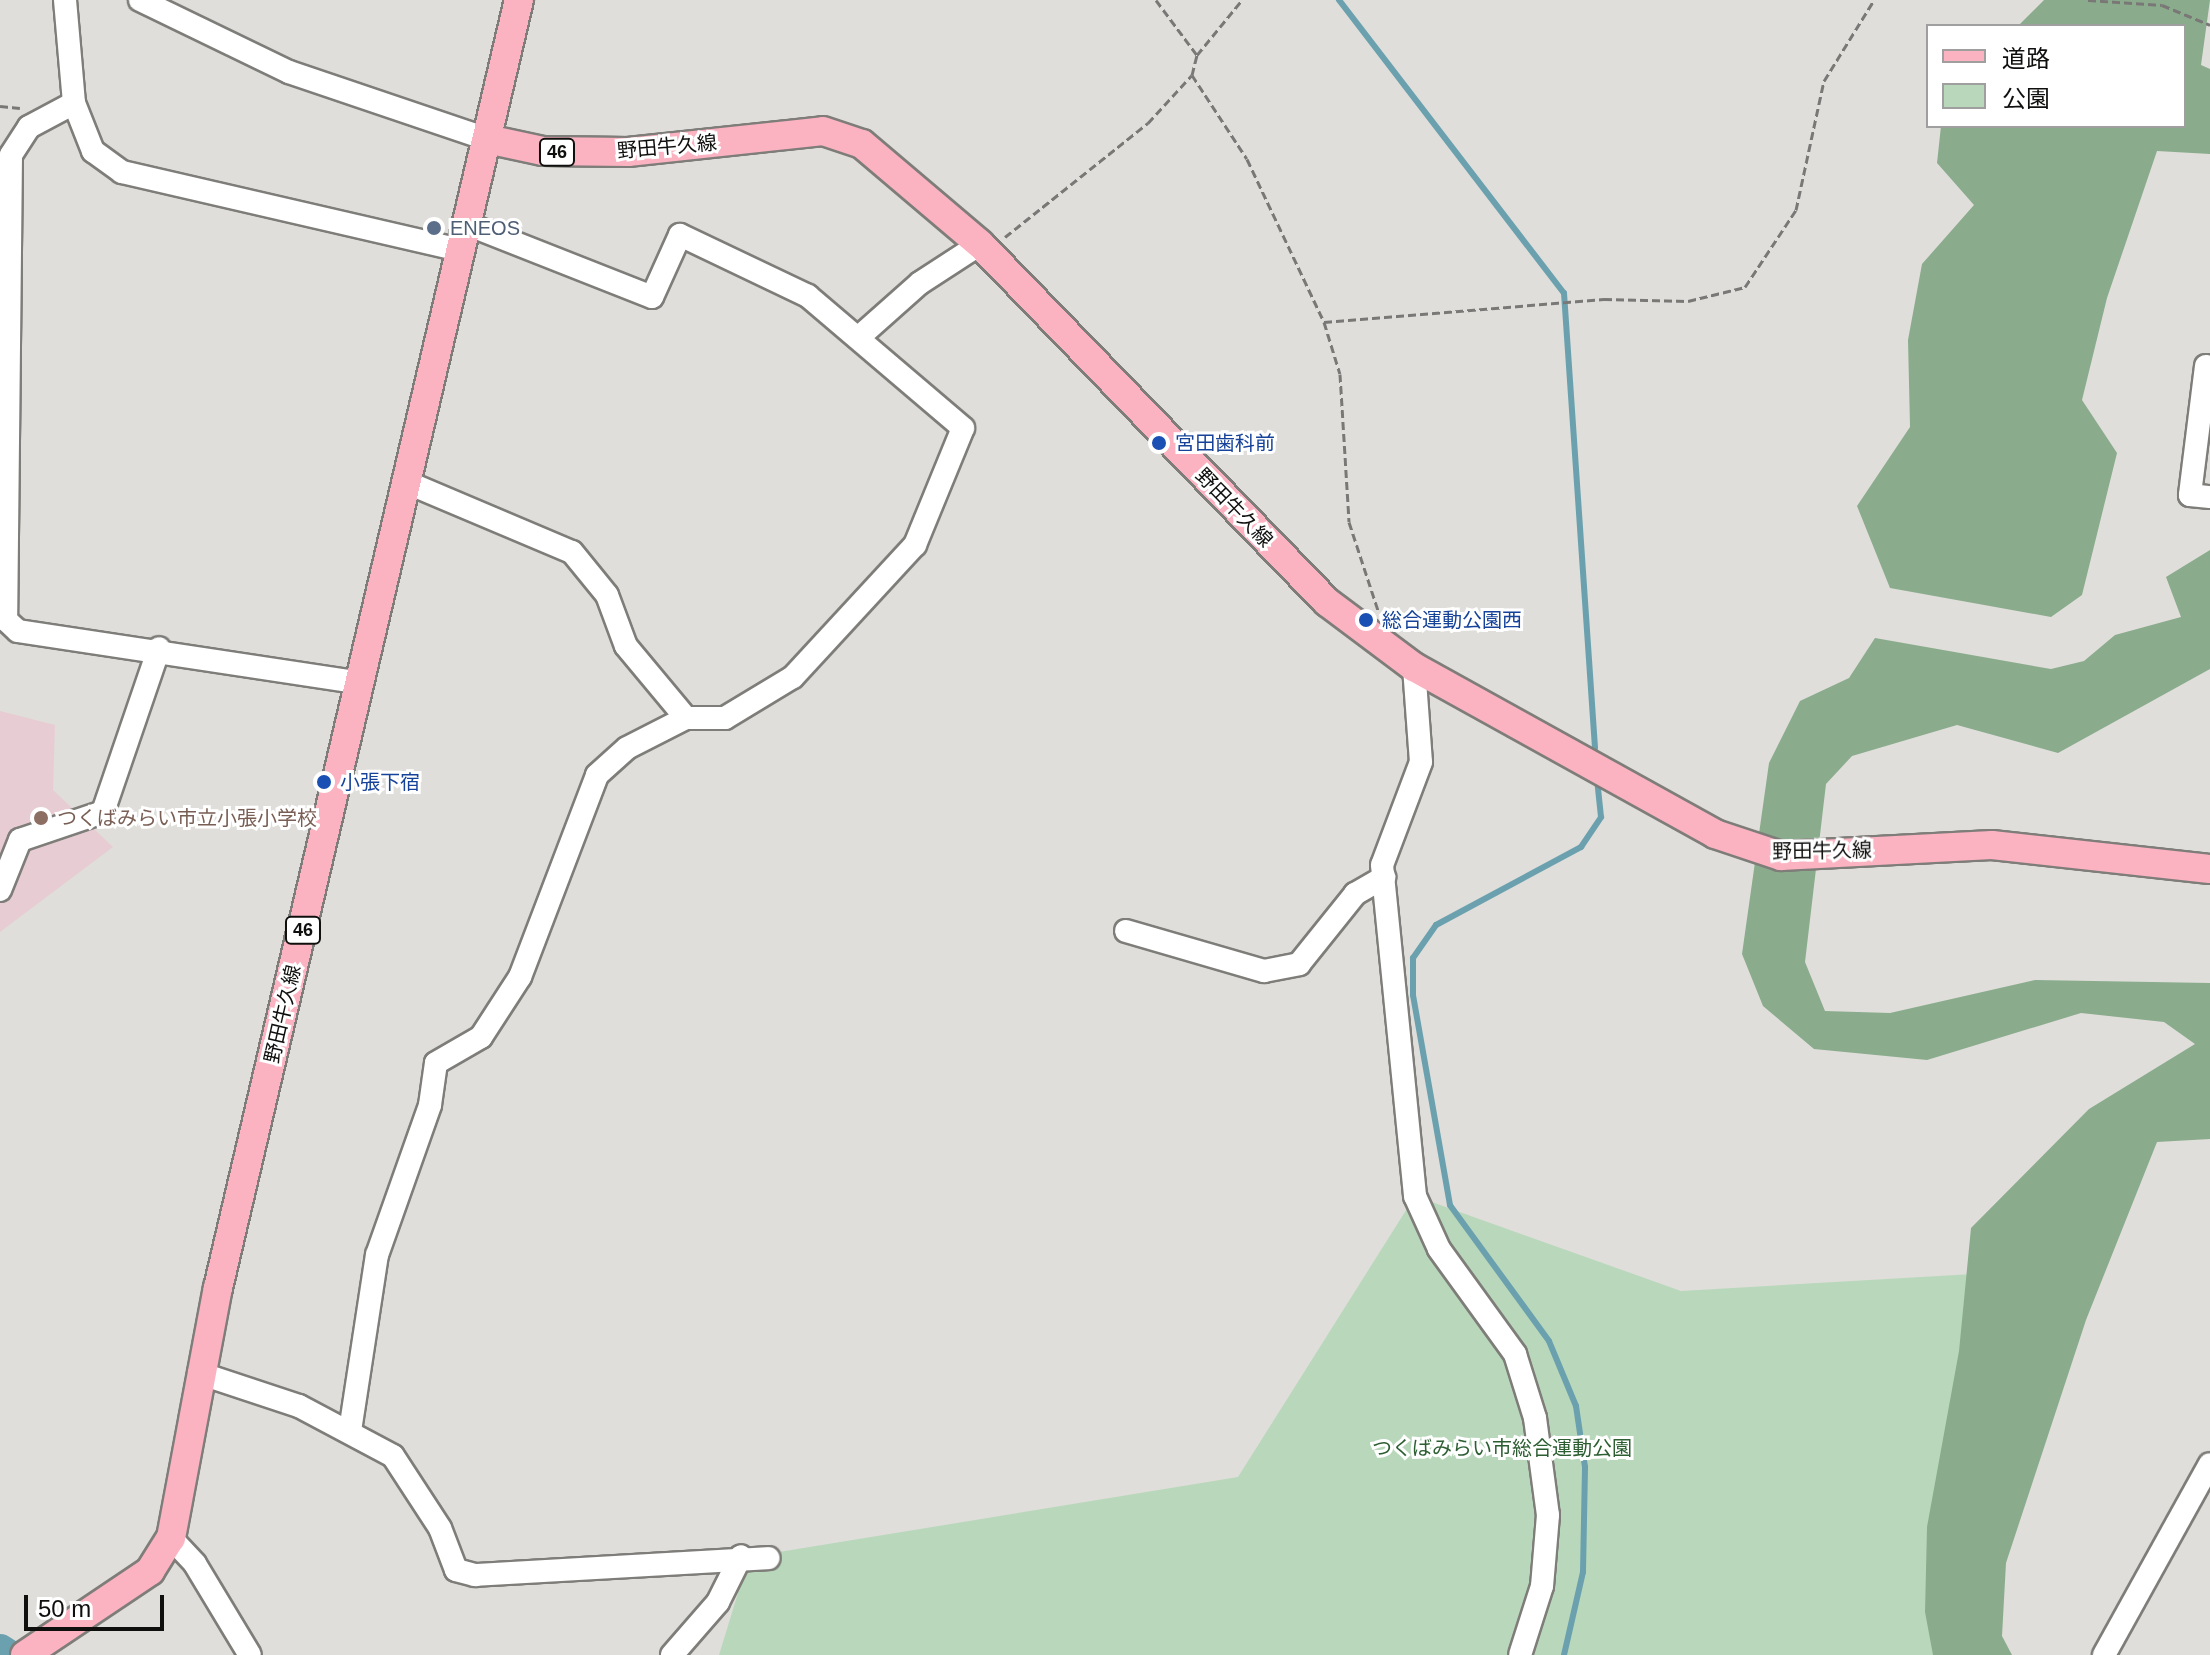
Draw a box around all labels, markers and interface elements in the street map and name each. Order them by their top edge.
legend [1926,24,2186,128]
text: 道路 [2002,45,2050,72]
text: 公園 [2002,85,2050,112]
street label: 野田牛久線 [616,131,718,163]
road number: 46 [537,138,577,166]
place label: ENEOS [450,216,520,240]
marker: ENEOS [425,219,443,237]
place label: 宮田歯科前 [1175,431,1275,455]
marker: 宮田歯科前 [1150,434,1168,452]
street label: 野田牛久線 [1191,464,1277,552]
place label: 総合運動公園西 [1382,608,1522,632]
marker: 総合運動公園西 [1357,611,1375,629]
place label: 小張下宿 [340,770,420,794]
marker: 小張下宿 [315,773,333,791]
place label: つくばみらい市立小張小学校 [57,806,317,830]
marker: つくばみらい市立小張小学校 [32,809,50,827]
street label: 野田牛久線 [1772,838,1872,864]
road number: 46 [283,916,323,944]
street label: 野田牛久線 [260,963,306,1065]
park label: つくばみらい市総合運動公園 [1372,1436,1632,1460]
scale bar [28,1579,168,1629]
text: 50 m [38,1595,91,1622]

